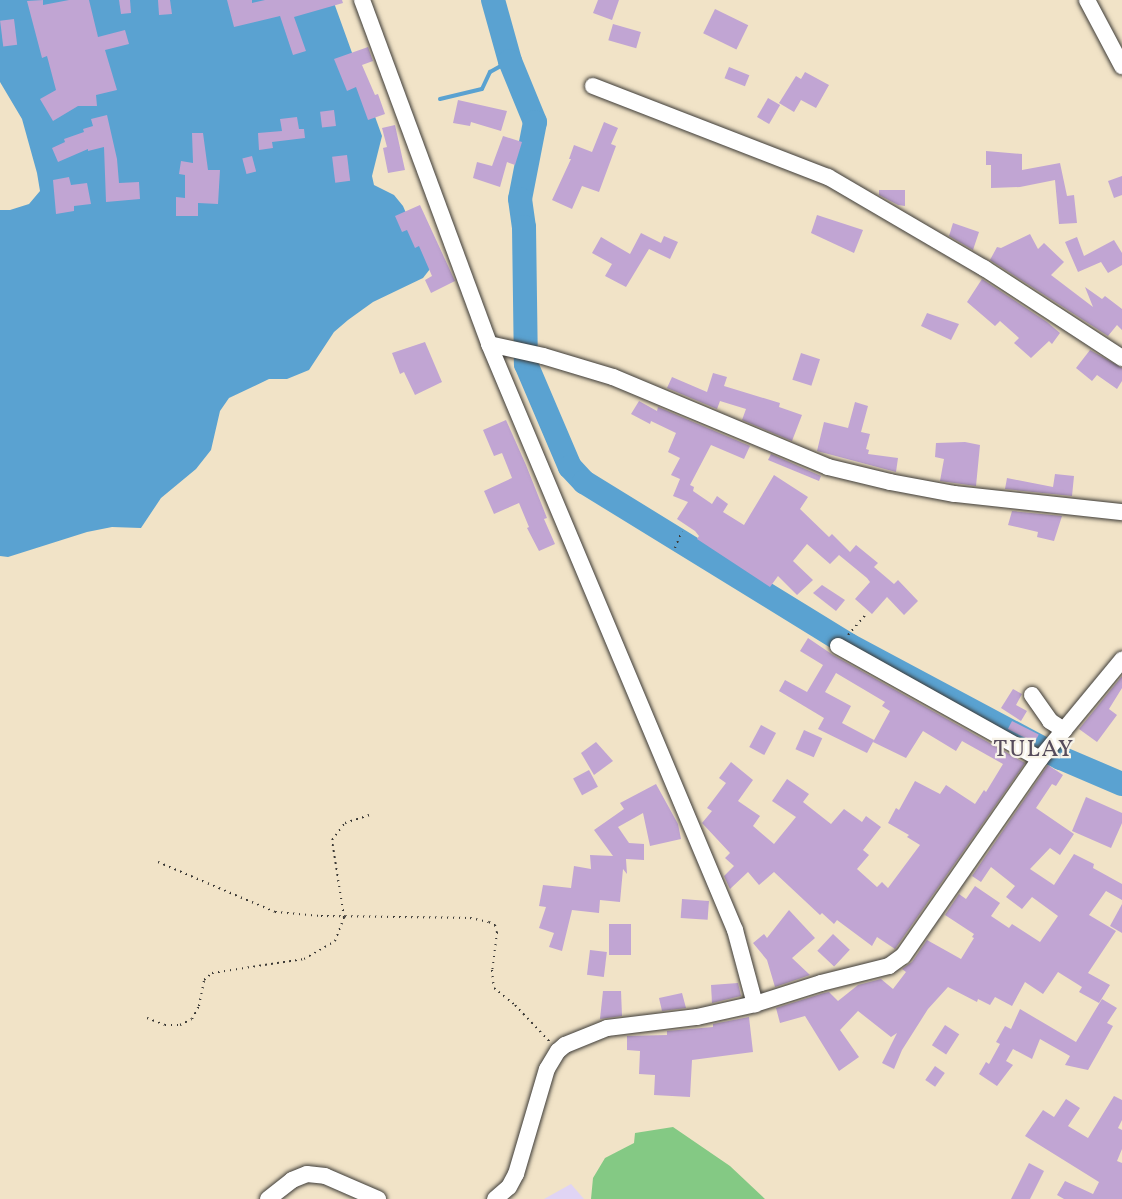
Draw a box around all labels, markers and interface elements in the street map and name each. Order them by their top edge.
district label: TULAY [993,737,1075,765]

